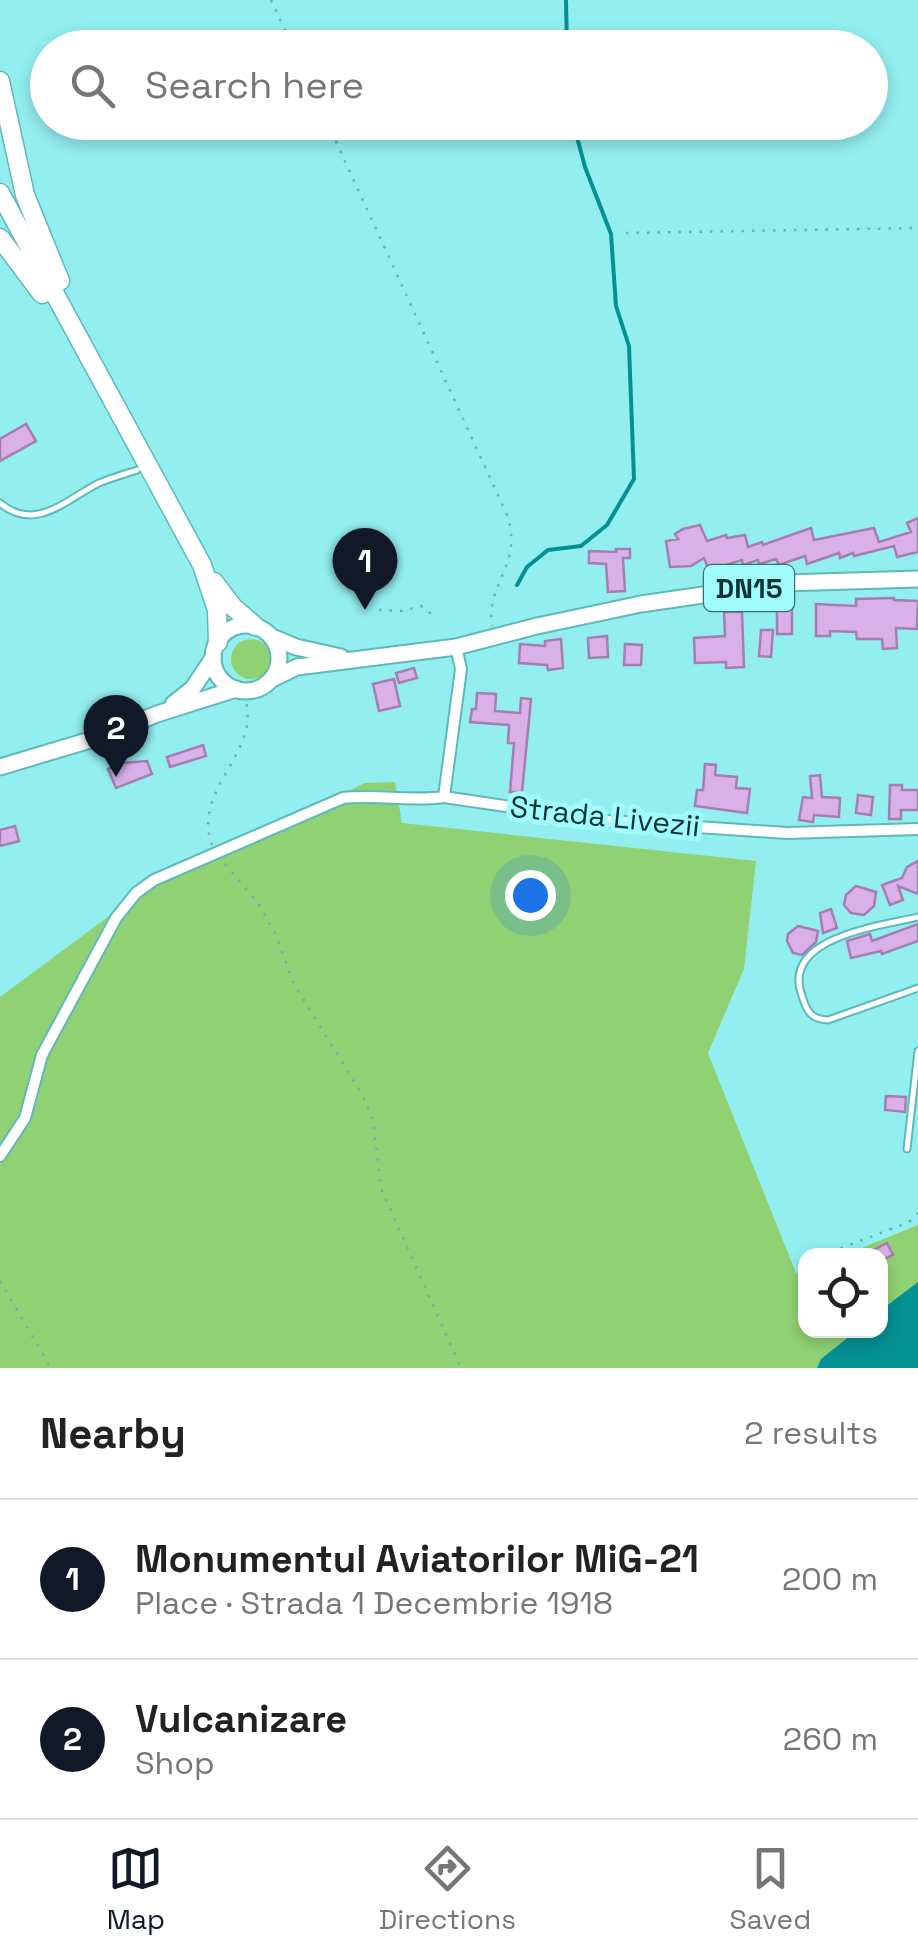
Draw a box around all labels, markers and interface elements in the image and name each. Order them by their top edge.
search box [30,30,888,140]
icon: search [65,58,120,113]
text: Search here [145,61,364,109]
pin: 1 [332,528,398,610]
road number: DN15 [704,565,794,611]
pin: 2 [84,694,148,777]
street label: Strada Livezii [508,787,702,845]
your location [505,870,556,921]
map controls [798,1248,888,1338]
button: locate [798,1248,888,1338]
text: Nearby [40,1407,186,1460]
text: 2 results [744,1413,878,1453]
text: Monumentul Aviatorilor MiG-21 [135,1535,699,1583]
text: 1 [65,1559,80,1599]
text: 200 m [782,1559,878,1599]
text: Place · Strada 1 Decembrie 1918 [135,1583,613,1623]
text: Vulcanizare [135,1695,347,1743]
text: 2 [63,1719,82,1759]
text: 260 m [783,1719,878,1759]
text: Shop [135,1743,215,1783]
tab: Map [107,1841,165,1937]
tab: Directions [379,1841,516,1937]
tab: Saved [730,1841,811,1937]

